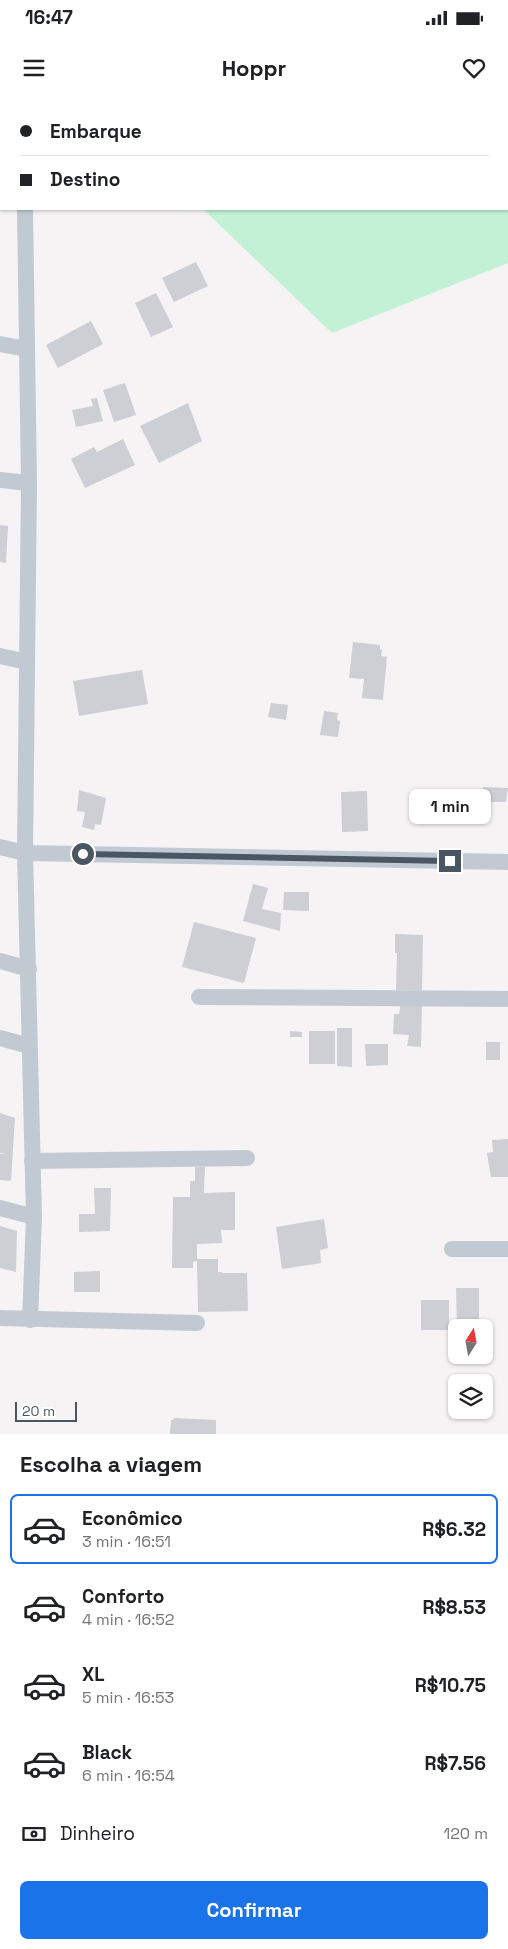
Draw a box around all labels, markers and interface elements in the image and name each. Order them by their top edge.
text: 16:47 [25,5,73,30]
icon: menu [20,54,48,82]
text: Hoppr [222,54,286,82]
icon: heart [460,54,488,82]
text: Embarque [50,119,142,144]
text: Destino [50,167,120,192]
callout: 1 min [409,788,491,824]
text: 1 min [430,796,470,817]
route start [72,843,94,865]
route end [439,850,461,872]
north arrow [448,1319,492,1364]
map controls [448,1319,493,1419]
button: layers [448,1374,493,1419]
scale bar [15,1399,78,1422]
text: 20 m [22,1402,55,1420]
text: Escolha a viagem [20,1450,202,1478]
text: Econômico [82,1506,183,1531]
icon: car [22,1507,67,1552]
text: R$6.32 [422,1517,486,1542]
text: 3 min · 16:51 [82,1531,171,1552]
text: Conforto [82,1584,164,1609]
icon: car [22,1585,67,1630]
text: R$8.53 [422,1595,486,1620]
text: 4 min · 16:52 [82,1609,174,1630]
text: XL [82,1662,105,1687]
icon: car [22,1663,67,1708]
text: R$10.75 [415,1673,486,1698]
text: 5 min · 16:53 [82,1687,174,1708]
text: Black [82,1740,132,1765]
icon: car [22,1741,67,1786]
text: R$7.56 [424,1751,486,1776]
text: 6 min · 16:54 [82,1765,175,1786]
icon: cash [20,1820,48,1848]
text: Dinheiro [60,1821,135,1846]
text: 120 m [444,1823,488,1844]
button: Confirmar [20,1881,488,1939]

